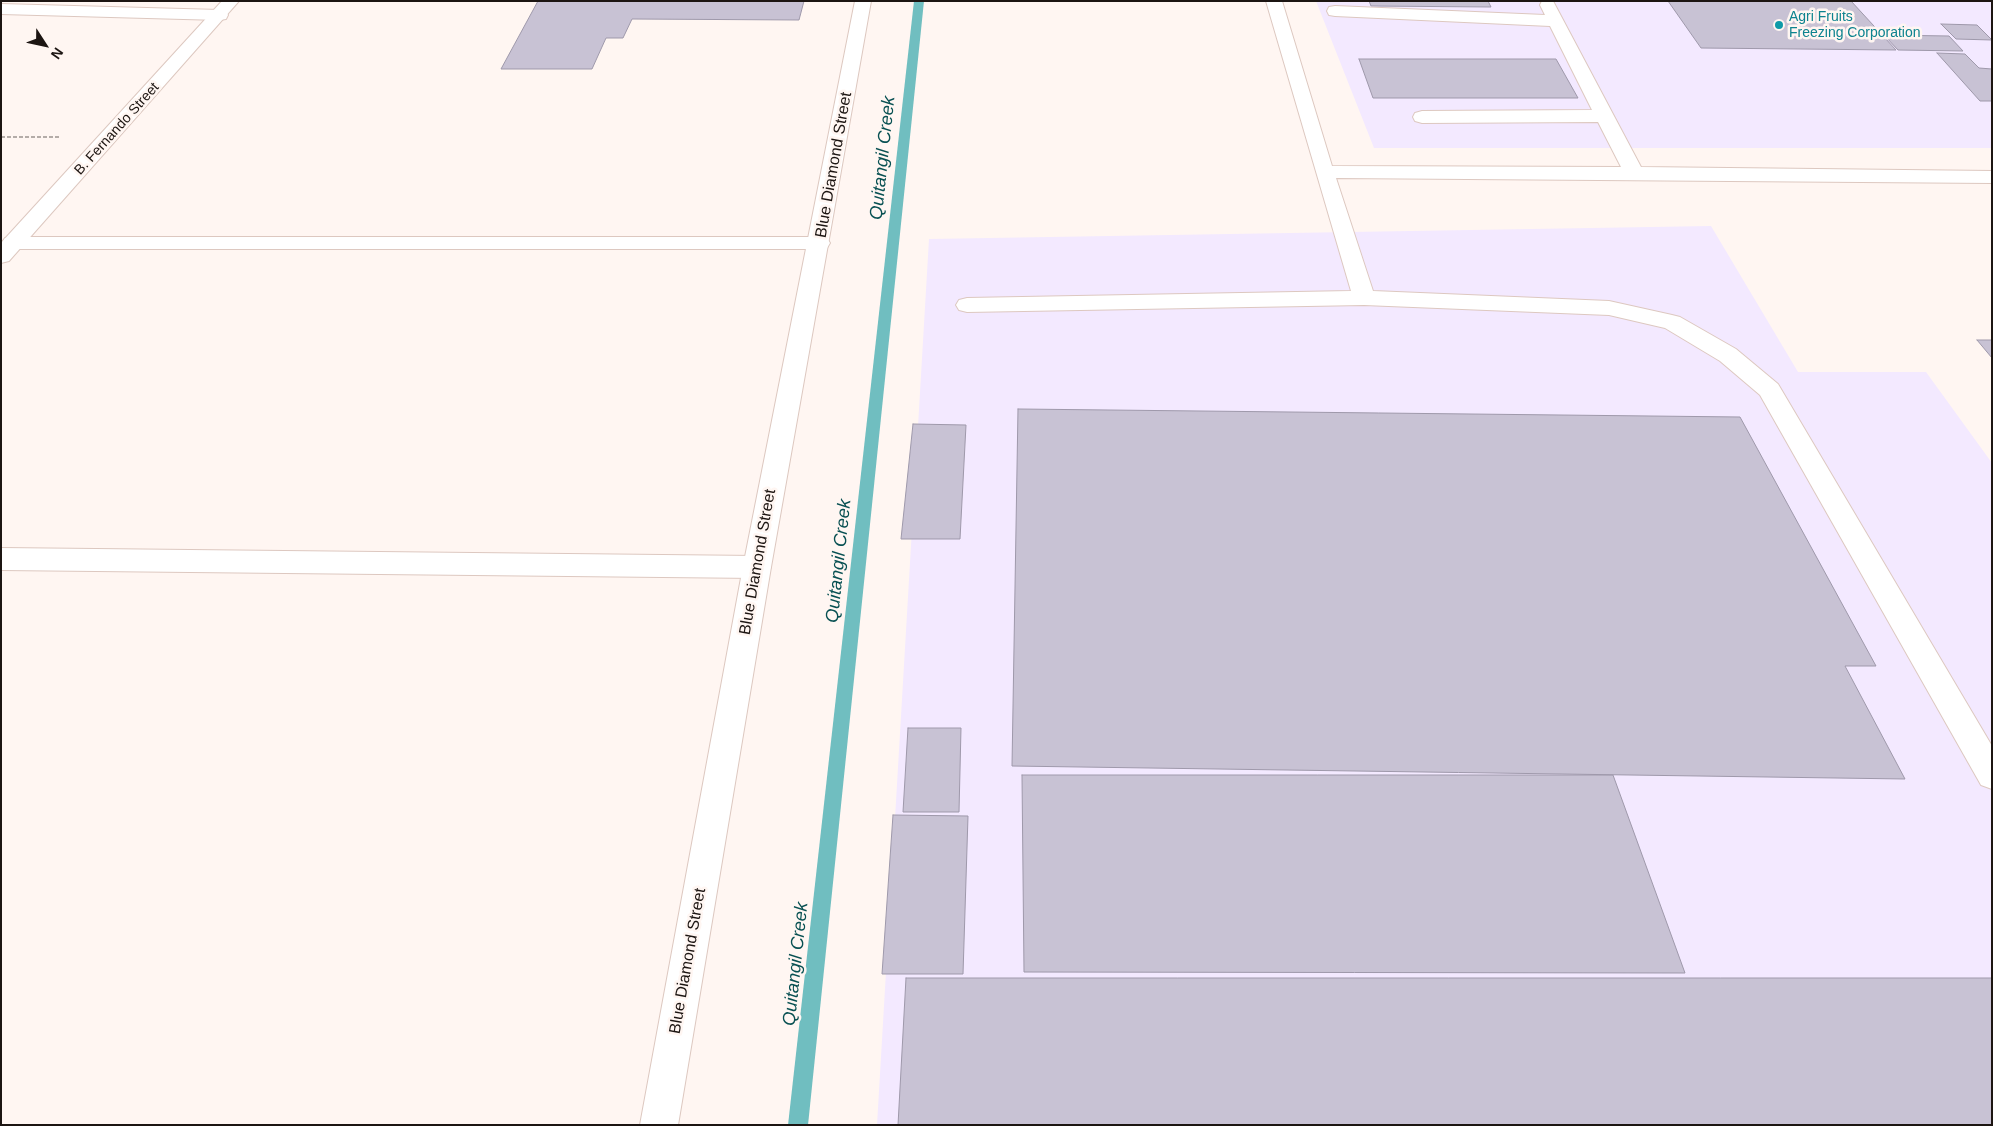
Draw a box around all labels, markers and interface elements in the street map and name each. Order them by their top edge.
place label: Agri Fruits Freezing Corporation [1789,9,1921,41]
marker: Agri Fruits Freezing Corporation [1773,19,1785,31]
north arrow [20,20,70,70]
text: N [48,45,67,62]
street label: B. Fernando Street [71,79,163,179]
street label: Blue Diamond Street [812,91,856,239]
water label: Quitangil Creek [866,95,900,221]
street label: Blue Diamond Street [736,488,780,636]
water label: Quitangil Creek [822,498,856,624]
street label: Blue Diamond Street [666,887,710,1035]
water label: Quitangil Creek [779,901,813,1027]

